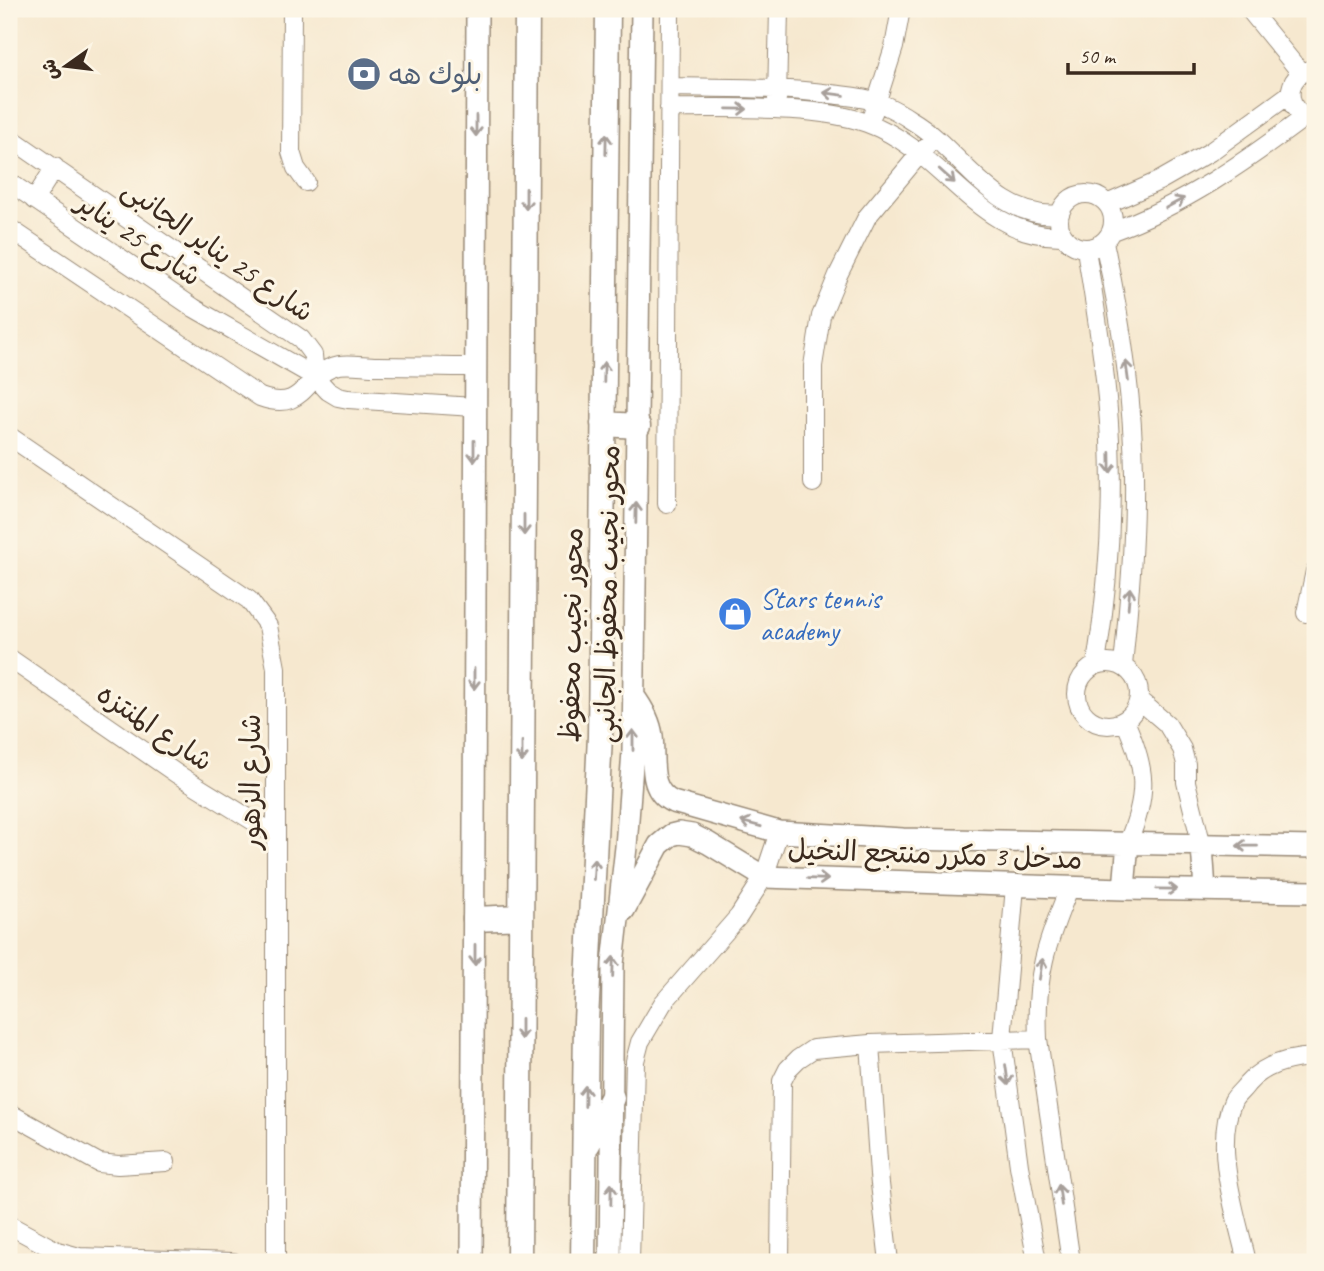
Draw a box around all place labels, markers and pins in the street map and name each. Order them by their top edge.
bank icon: بلوك هه [345,55,383,93]
place label: بلوك هه [388,57,482,93]
place label: Stars tennis academy [760,581,883,648]
shop icon: Stars tennis academy [716,595,754,633]

